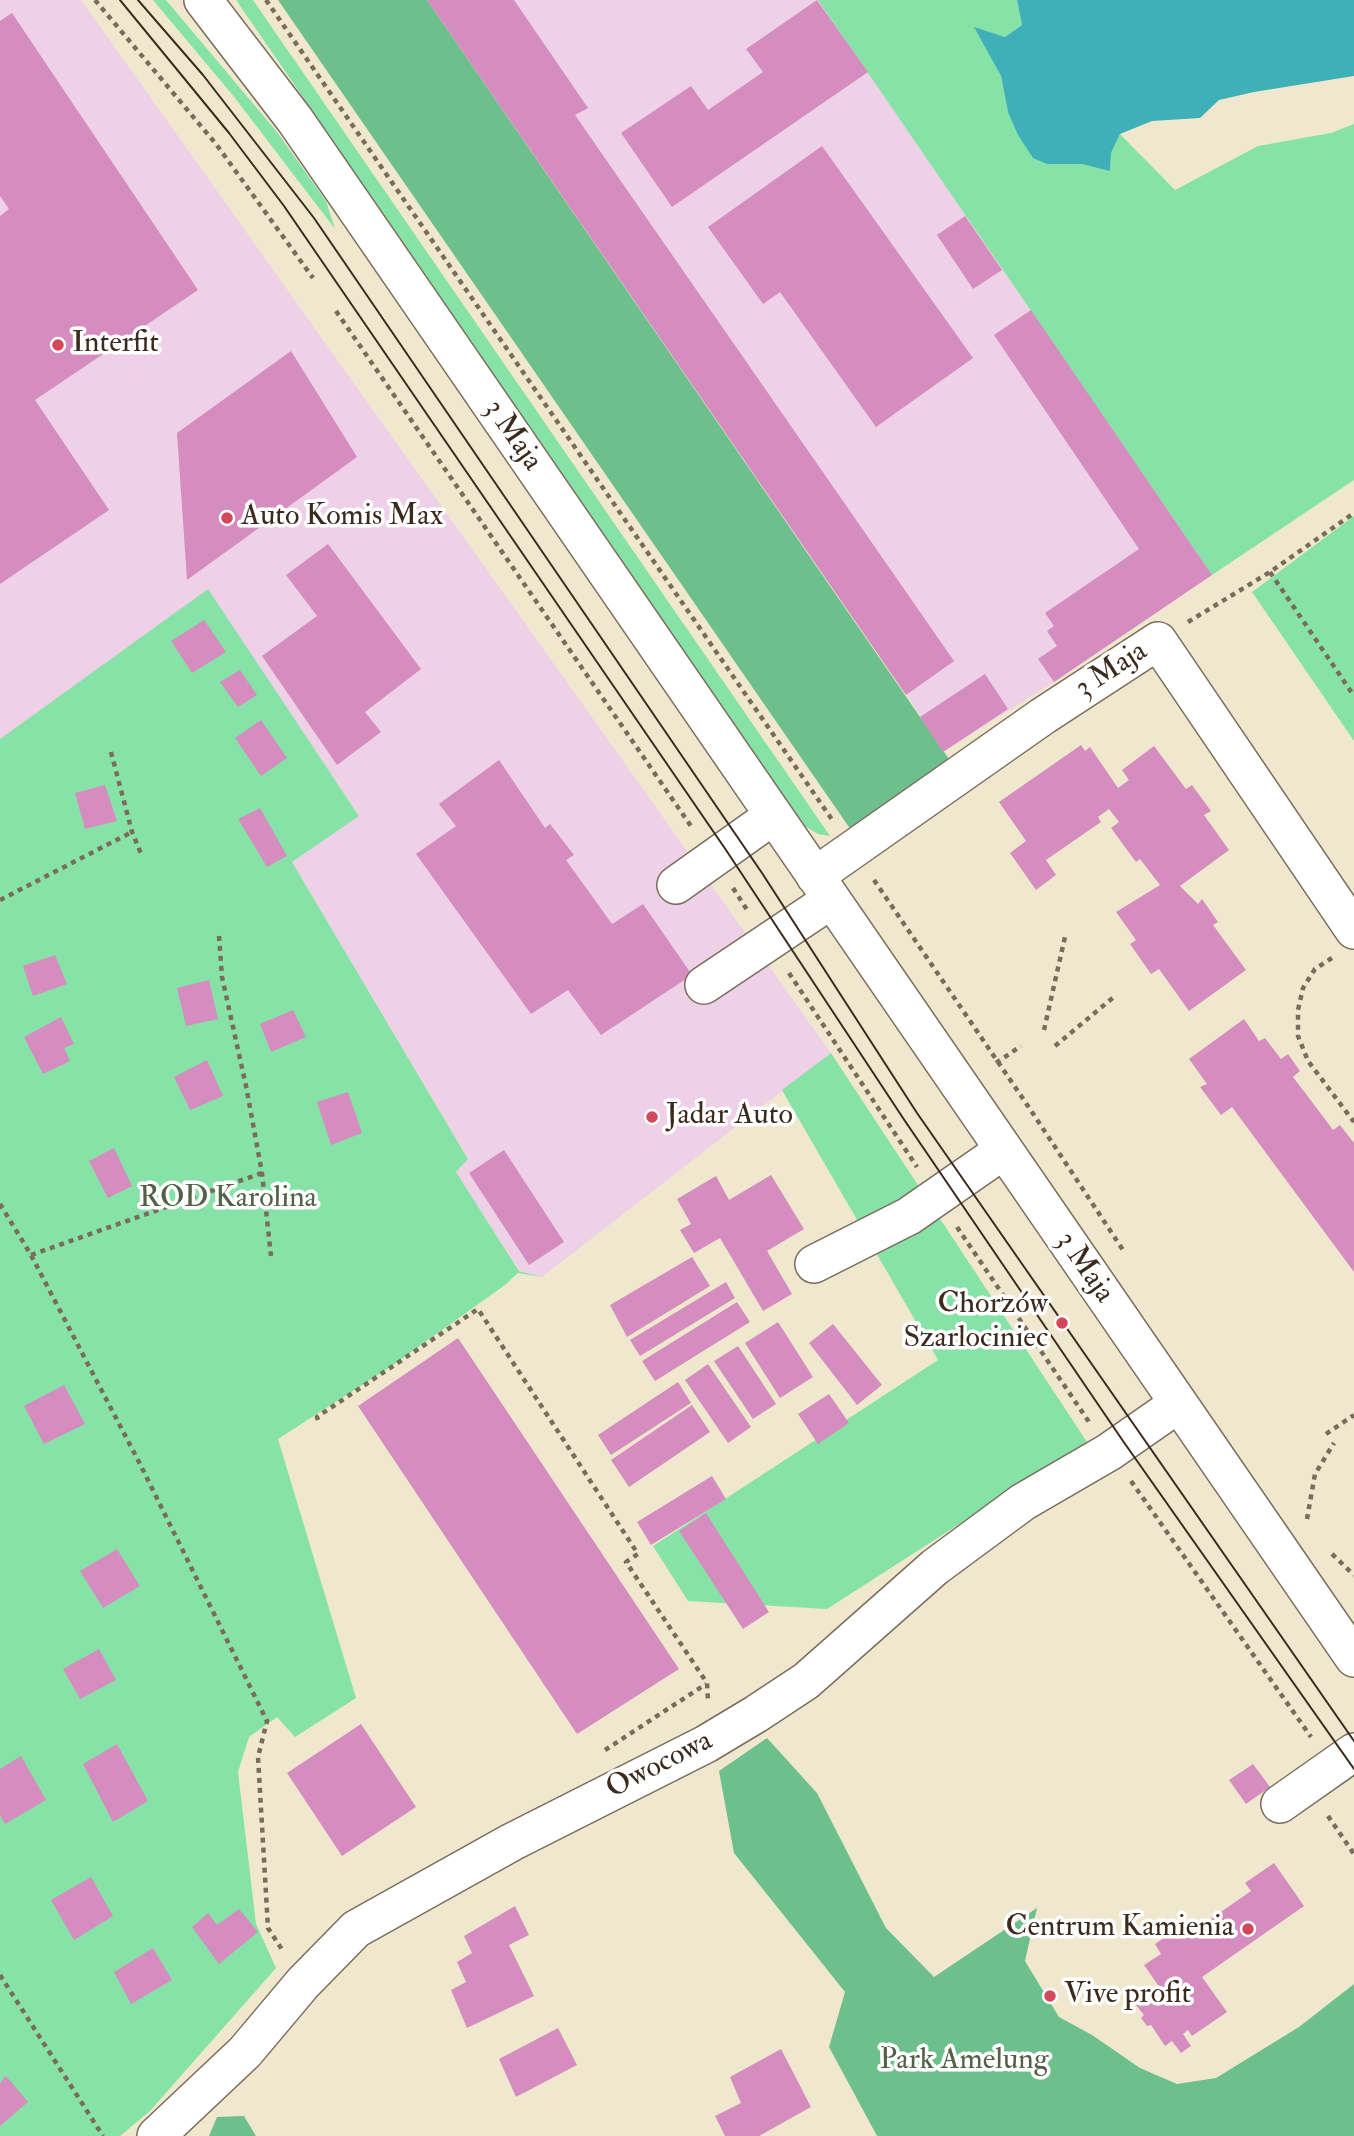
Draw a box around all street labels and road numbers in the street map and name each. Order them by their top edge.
street label: 3 Maja [475,394,549,478]
street label: 3 Maja [1069,635,1155,707]
street label: 3 Maja [1047,1226,1121,1310]
street label: Owocowa [601,1724,719,1808]

